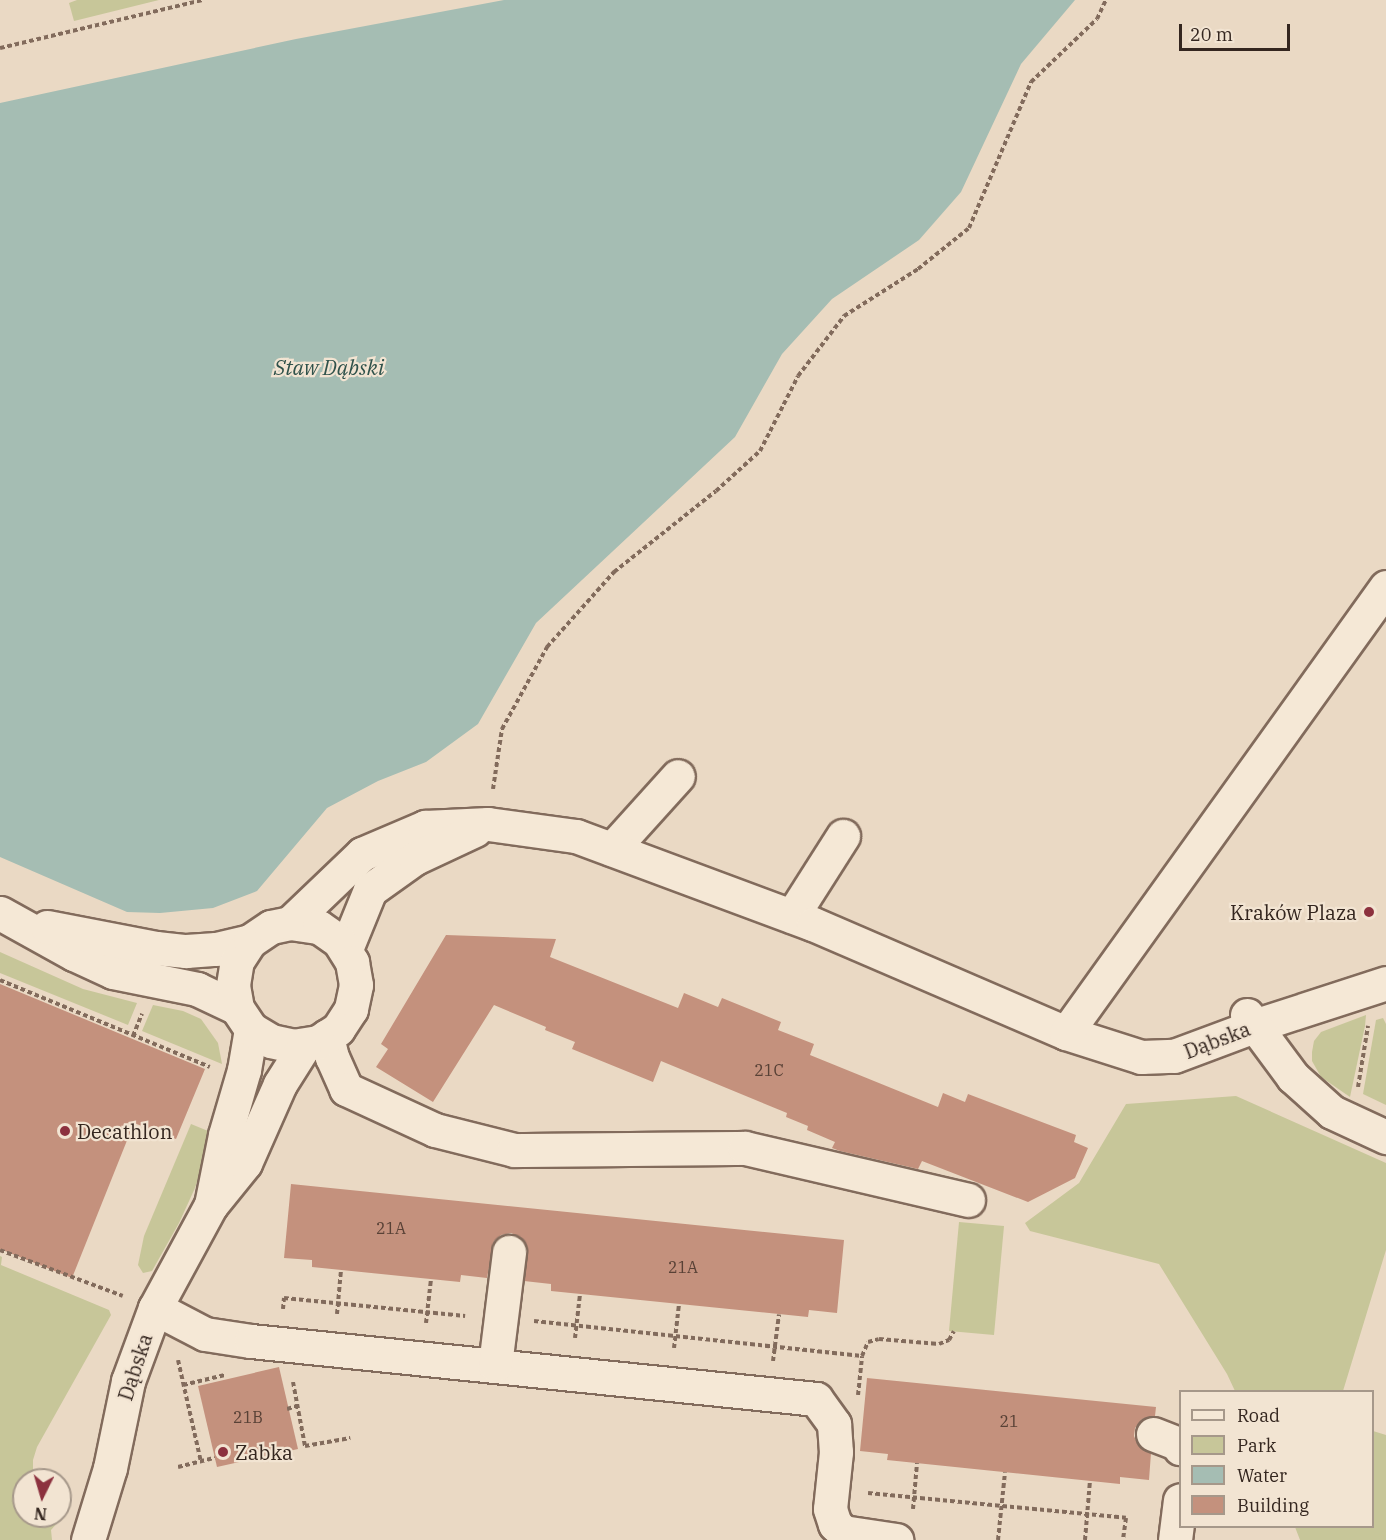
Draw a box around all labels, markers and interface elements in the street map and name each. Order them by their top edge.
scale bar [1182,12,1293,50]
text: 20 m [1190,23,1233,46]
water label: Staw Dąbski [274,354,384,380]
place label: Kraków Plaza [1230,900,1357,924]
marker: Kraków Plaza [1362,905,1376,919]
street label: Dąbska [1180,1016,1254,1064]
house number: 21C [754,1060,784,1080]
place label: Decathlon [77,1119,172,1143]
marker: Decathlon [58,1124,72,1138]
house number: 21A [376,1218,406,1238]
house number: 21A [668,1257,698,1277]
street label: Dąbska [113,1330,157,1404]
legend [1179,1390,1374,1528]
text: Road [1237,1404,1280,1427]
house number: 21B [233,1407,263,1427]
house number: 21 [999,1411,1019,1431]
text: Park [1237,1434,1276,1457]
place label: Zabka [235,1440,293,1464]
marker: Zabka [216,1445,230,1459]
text: Water [1237,1464,1287,1487]
north arrow [12,1468,72,1528]
text: Building [1237,1494,1309,1517]
text: N [33,1503,48,1524]

